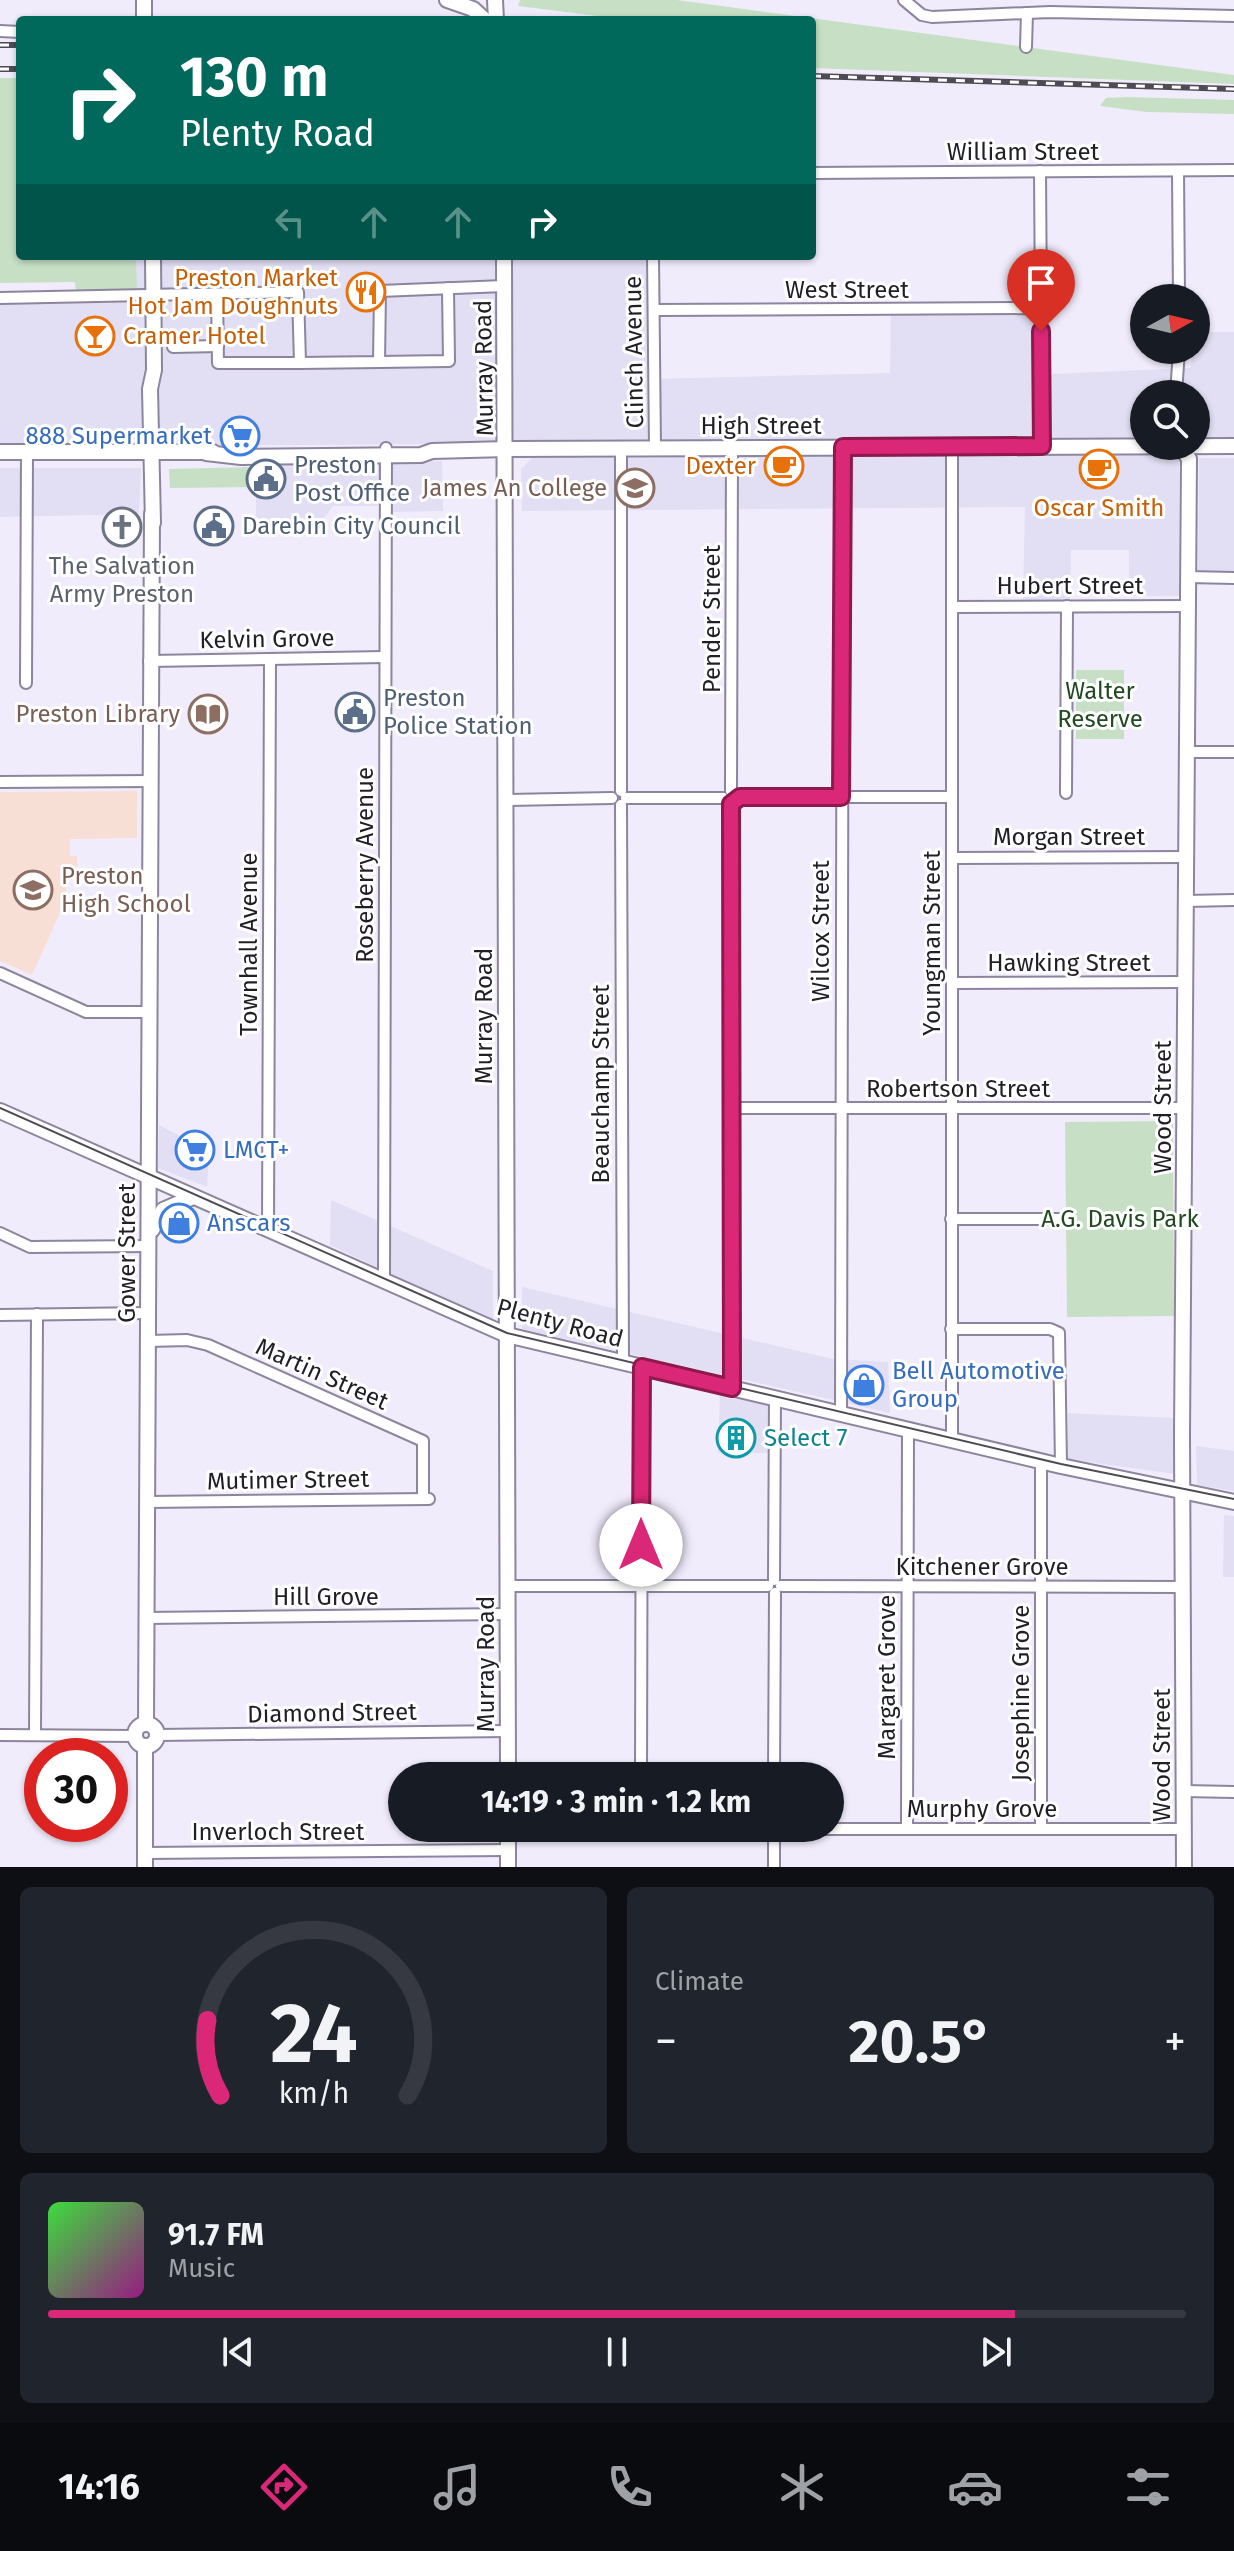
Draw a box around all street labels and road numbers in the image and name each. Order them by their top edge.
street label: William Street [947,138,1100,166]
street label: Clinch Avenue [619,275,649,429]
street label: West Street [785,276,909,304]
street label: Murray Road [469,299,499,437]
street label: High Street [700,412,822,440]
street label: Pender Street [698,544,726,693]
street label: Hubert Street [996,572,1144,600]
street label: Kelvin Grove [199,624,335,654]
street label: Roseberry Avenue [351,767,379,963]
street label: Morgan Street [993,823,1145,851]
street label: Youngman Street [918,850,946,1036]
street label: Townhall Avenue [235,852,263,1036]
street label: Wilcox Street [807,860,835,1002]
street label: Murray Road [470,948,498,1084]
street label: Hawking Street [987,949,1151,977]
street label: Beauchamp Street [587,984,615,1184]
street label: Wood Street [1149,1040,1177,1174]
street label: Robertson Street [866,1075,1050,1103]
street label: Gower Street [113,1183,141,1323]
street label: Plenty Road [494,1293,626,1353]
street label: Martin Street [251,1332,393,1416]
street label: Mutimer Street [207,1465,370,1495]
street label: Kitchener Grove [896,1553,1069,1581]
street label: Hill Grove [273,1583,379,1611]
street label: Margaret Grove [873,1595,901,1759]
street label: Murray Road [472,1596,500,1732]
street label: Josephine Grove [1007,1605,1035,1781]
street label: Wood Street [1148,1688,1176,1822]
street label: Diamond Street [247,1698,417,1728]
street label: Murphy Grove [907,1795,1057,1823]
street label: Inverloch Street [192,1818,365,1846]

